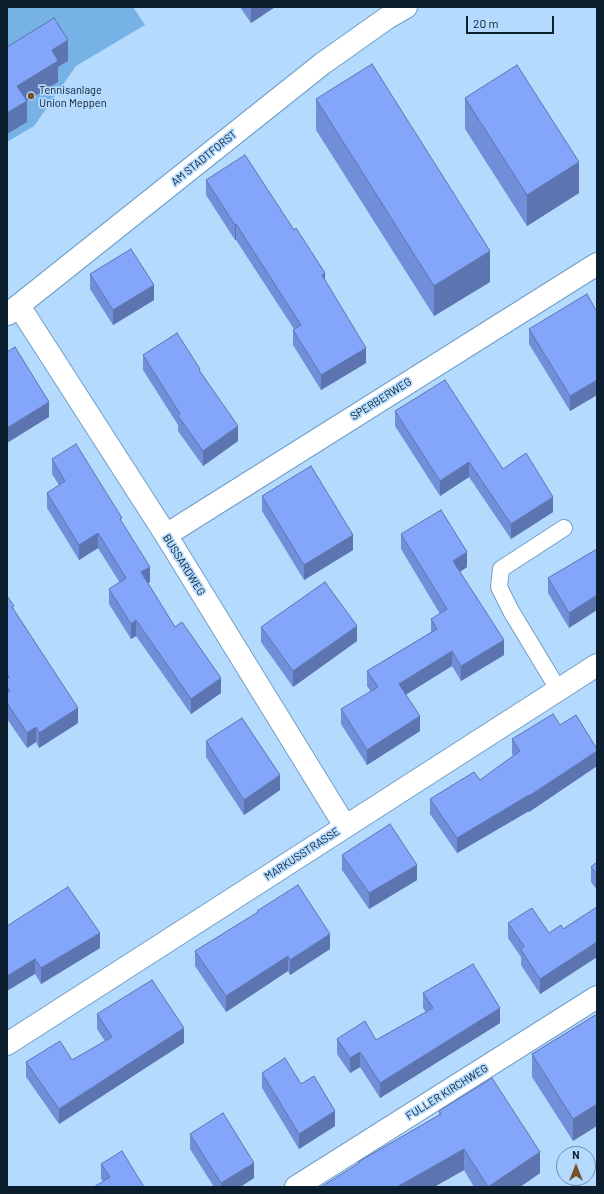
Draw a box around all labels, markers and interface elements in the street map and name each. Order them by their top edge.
scale bar [468,8,556,34]
text: 20 m [473,16,499,30]
place label: Tennisanlage Union Meppen [39,83,107,109]
marker: Tennisanlage Union Meppen [26,91,36,101]
street label: AM STADTFORST [169,128,239,188]
street label: SPERBERWEG [348,375,414,423]
street label: BUSSARDWEG [160,532,208,598]
street label: MARKUSSTRASSE [262,825,342,883]
street label: FULLER KIRCHWEG [403,1061,491,1123]
north arrow [556,1146,596,1186]
text: N [572,1148,580,1161]

